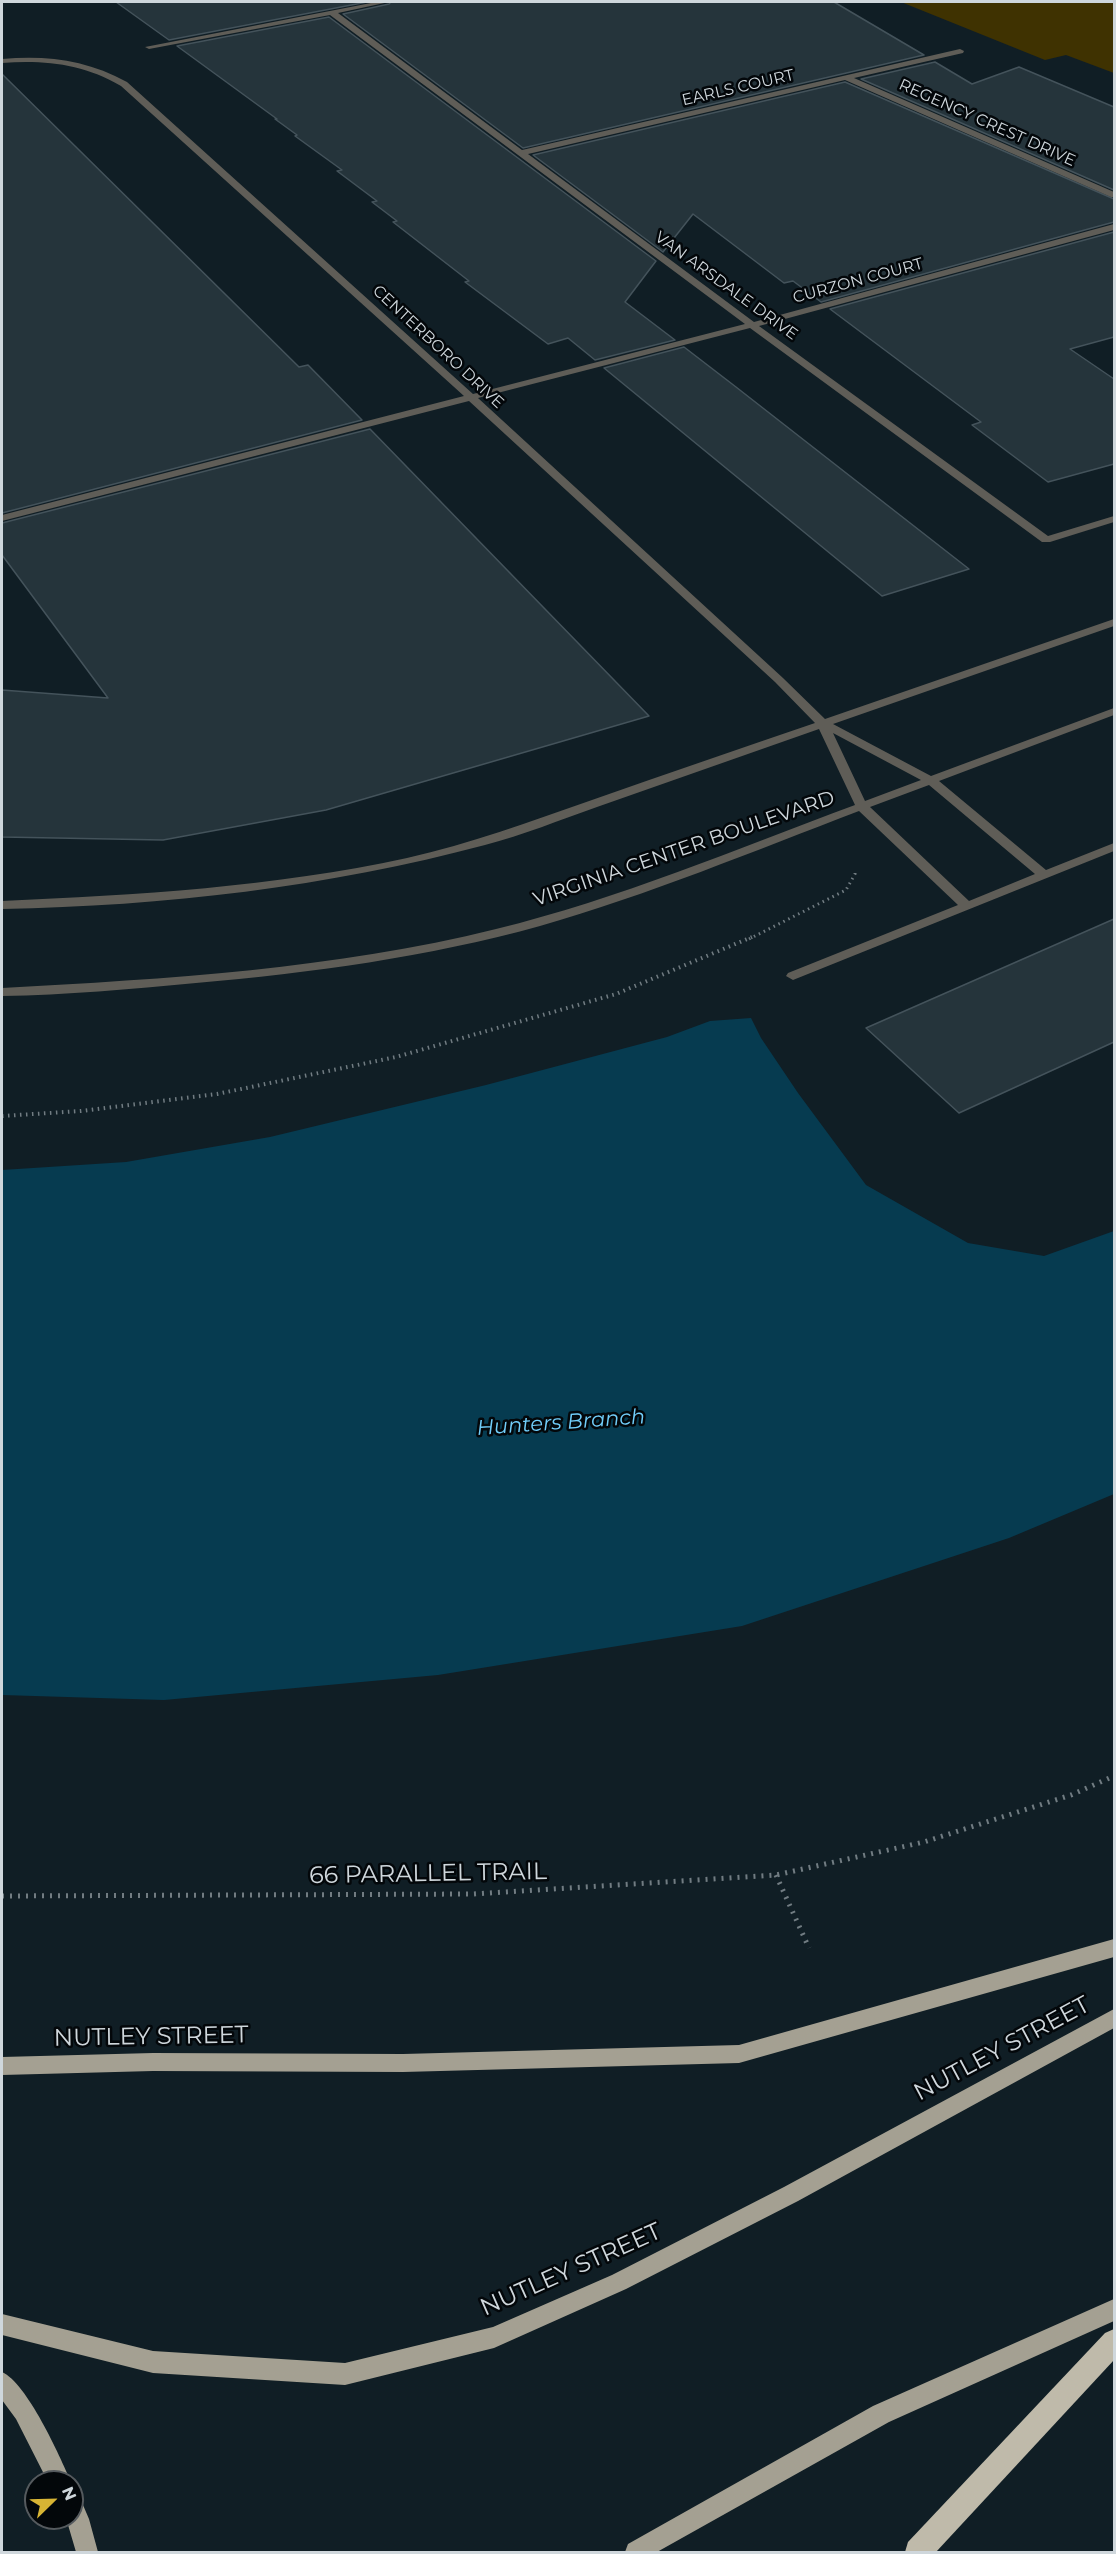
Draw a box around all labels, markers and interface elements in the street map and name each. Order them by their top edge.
street label: EARLS COURT [680,66,796,110]
street label: REGENCY CREST DRIVE [896,75,1078,171]
street label: VAN ARSDALE DRIVE [651,228,801,344]
street label: CURZON COURT [791,254,925,308]
street label: CENTERBORO DRIVE [368,281,508,413]
street label: VIRGINIA CENTER BOULEVARD [530,786,838,912]
water label: Hunters Branch [476,1405,646,1441]
street label: 66 PARALLEL TRAIL [309,1858,547,1890]
street label: NUTLEY STREET [909,1991,1095,2107]
street label: NUTLEY STREET [53,2021,249,2053]
street label: NUTLEY STREET [476,2217,666,2323]
north arrow [24,2470,84,2530]
text: N [58,2484,80,2503]

